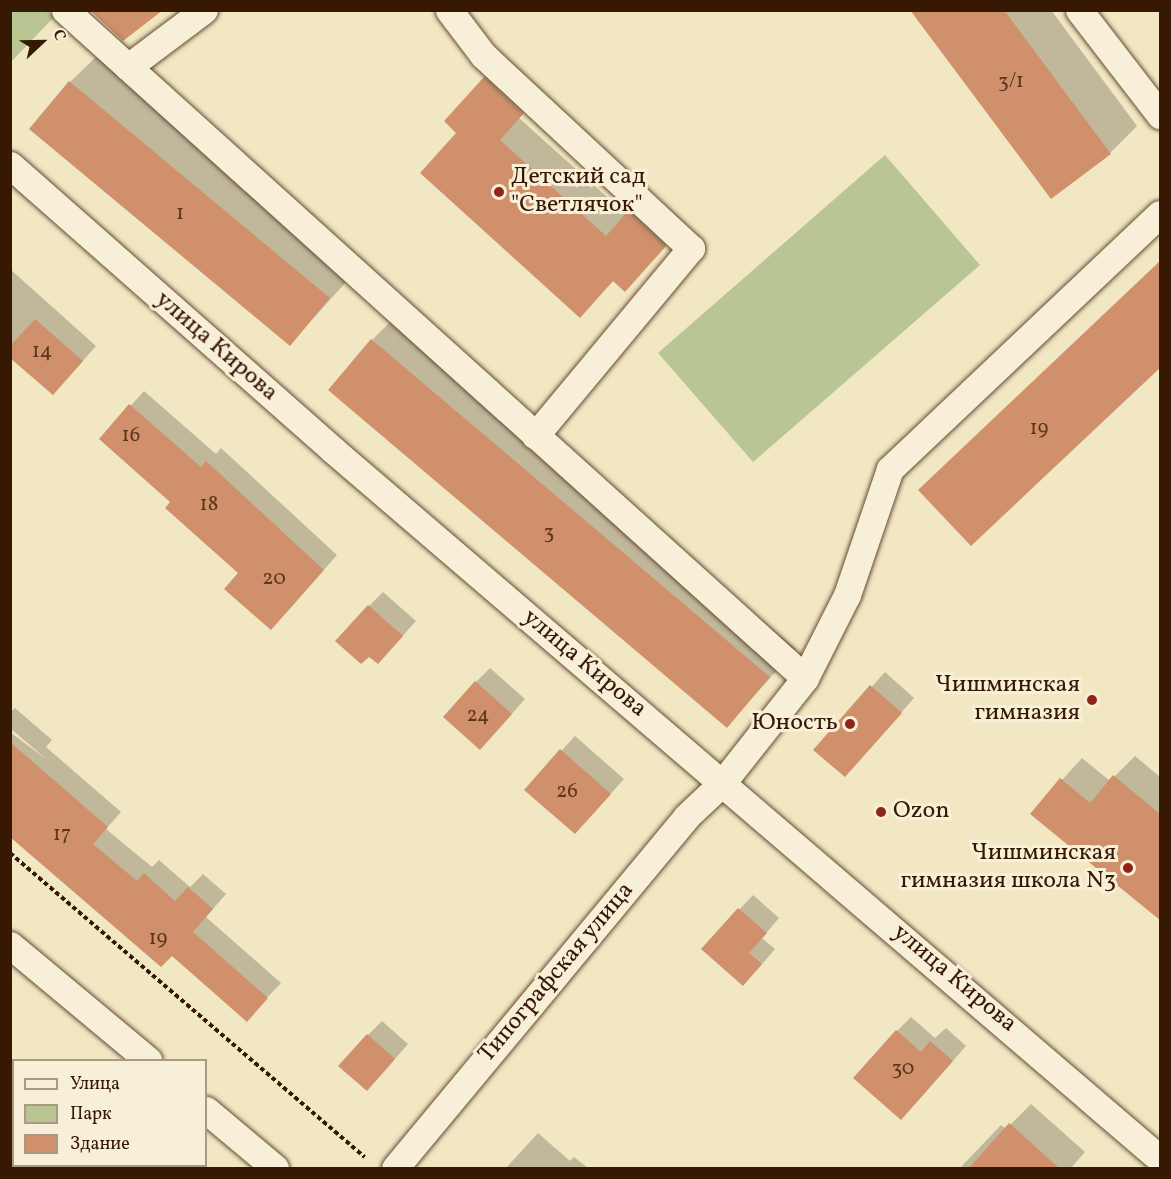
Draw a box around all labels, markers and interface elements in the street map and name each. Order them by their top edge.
north arrow [12,12,72,72]
text: С [47,26,71,44]
house number: 3/1 [998,69,1024,95]
place label: Детский сад "Светлячок" [511,164,645,220]
marker: Детский сад "Светлячок" [492,185,506,199]
house number: 1 [176,201,184,227]
street label: улица Кирова [149,286,283,408]
house number: 14 [32,339,52,365]
house number: 19 [1029,416,1049,442]
house number: 16 [122,423,140,449]
house number: 18 [200,492,218,518]
house number: 3 [544,520,554,546]
house number: 20 [262,566,286,592]
street label: улица Кирова [516,604,652,724]
place label: Чишминская гимназия [935,672,1080,728]
marker: Чишминская гимназия [1085,693,1099,707]
house number: 24 [466,703,490,729]
place label: Юность [751,710,838,738]
marker: Юность [843,717,857,731]
house number: 26 [556,779,578,805]
place label: Ozon [893,798,950,826]
marker: Ozon [874,805,888,819]
house number: 17 [53,822,71,848]
place label: Чишминская гимназия школа N3 [900,840,1116,896]
marker: Чишминская гимназия школа N3 [1121,861,1135,875]
street label: Типографская улица [473,877,641,1069]
street label: улица Кирова [886,919,1022,1039]
house number: 19 [148,926,168,952]
house number: 30 [892,1056,914,1082]
legend [12,1059,207,1167]
text: Улица [70,1072,120,1097]
text: Парк [70,1102,112,1127]
text: Здание [70,1132,130,1157]

